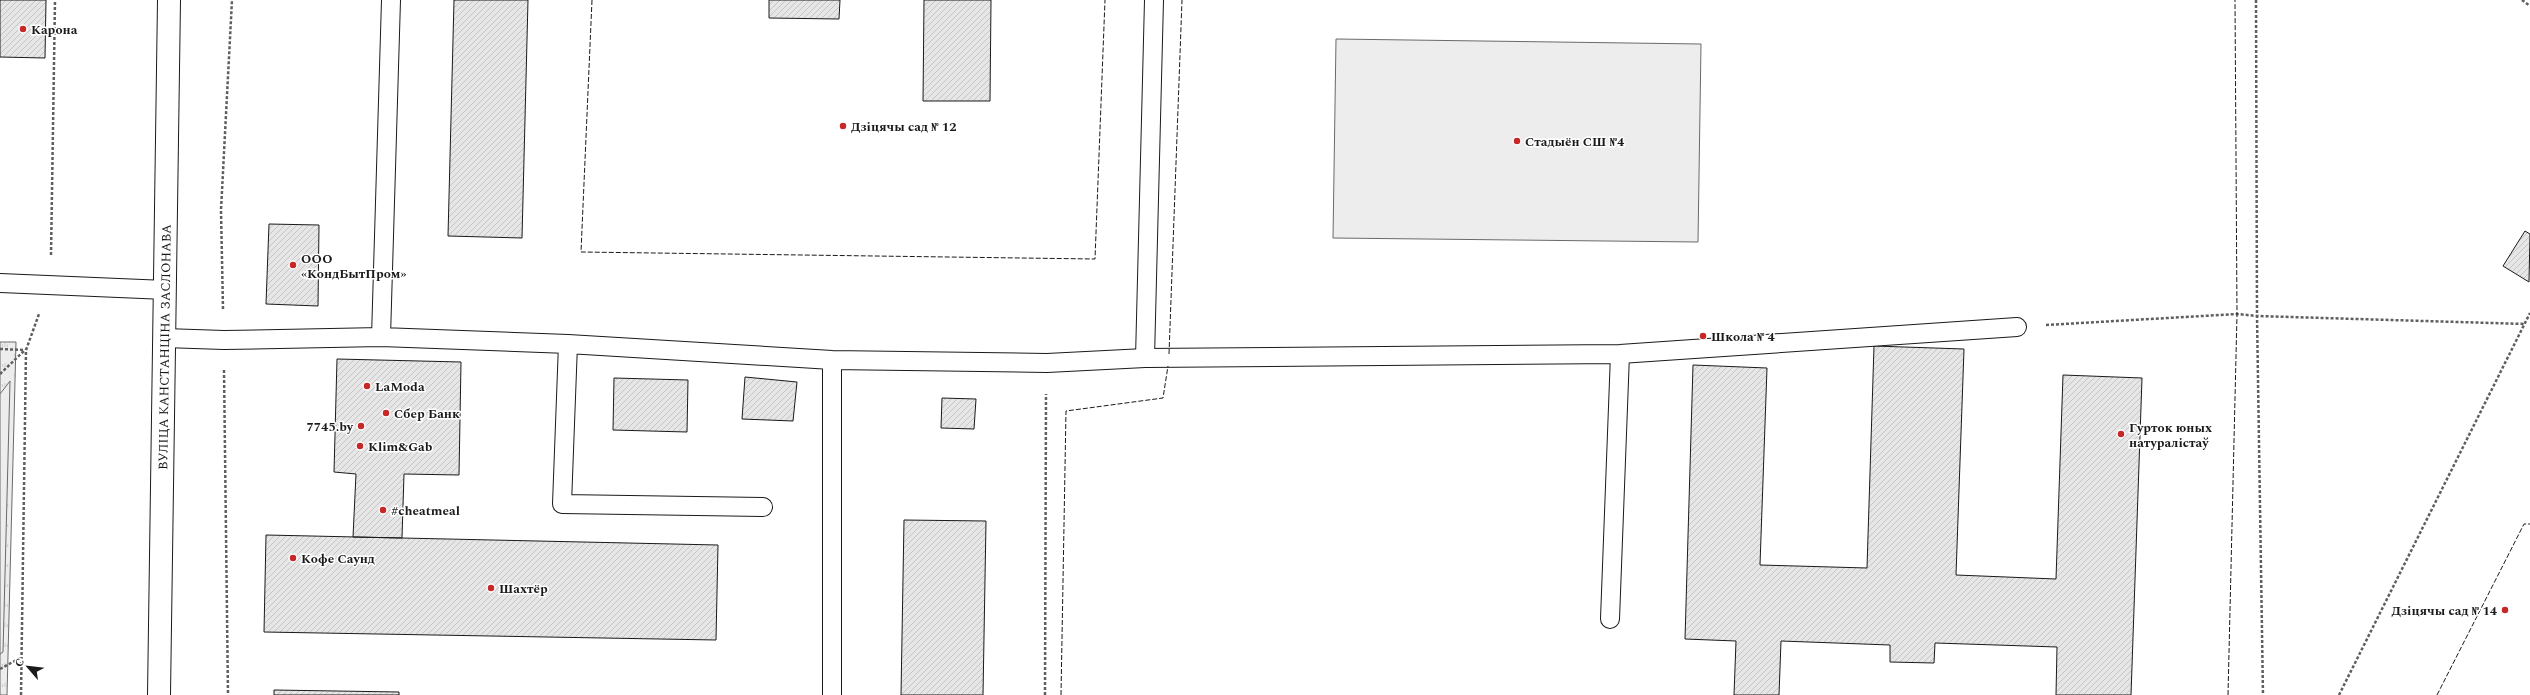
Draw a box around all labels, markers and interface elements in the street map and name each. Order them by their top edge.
place label: Карона [31,20,78,40]
marker: Карона [18,24,28,34]
place label: Дзіцячы сад № 12 [851,117,956,137]
marker: Дзіцячы сад № 12 [838,121,848,131]
place label: Стадыён СШ №4 [1525,132,1625,152]
marker: Стадыён СШ №4 [1512,136,1522,146]
street label: ВУЛІЦА КАНСТАНЦІНА ЗАСЛОНАВА [153,224,177,470]
place label: ООО «КондБытПром» [301,249,407,284]
marker: ООО «КондБытПром» [288,260,298,270]
place label: Школа № 4 [1711,327,1776,347]
marker: Школа № 4 [1698,331,1708,341]
place label: LaModa [375,377,425,397]
marker: LaModa [362,381,372,391]
place label: Сбер Банк [394,404,460,424]
marker: Сбер Банк [381,408,391,418]
place label: 7745.by [307,417,354,437]
place label: Гурток юных натуралістаў [2129,418,2212,453]
marker: 7745.by [356,421,366,431]
marker: Гурток юных натуралістаў [2116,429,2126,439]
place label: Klim&Gab [368,437,433,457]
marker: Klim&Gab [355,441,365,451]
place label: #cheatmeal [391,501,460,521]
marker: #cheatmeal [378,505,388,515]
place label: Кофе Саунд [301,549,375,569]
marker: Кофе Саунд [288,553,298,563]
place label: Шахтёр [499,579,548,599]
marker: Шахтёр [486,583,496,593]
place label: Дзіцячы сад № 14 [2392,601,2498,621]
marker: Дзіцячы сад № 14 [2500,605,2510,615]
north arrow [8,647,48,687]
text: С [10,655,29,670]

